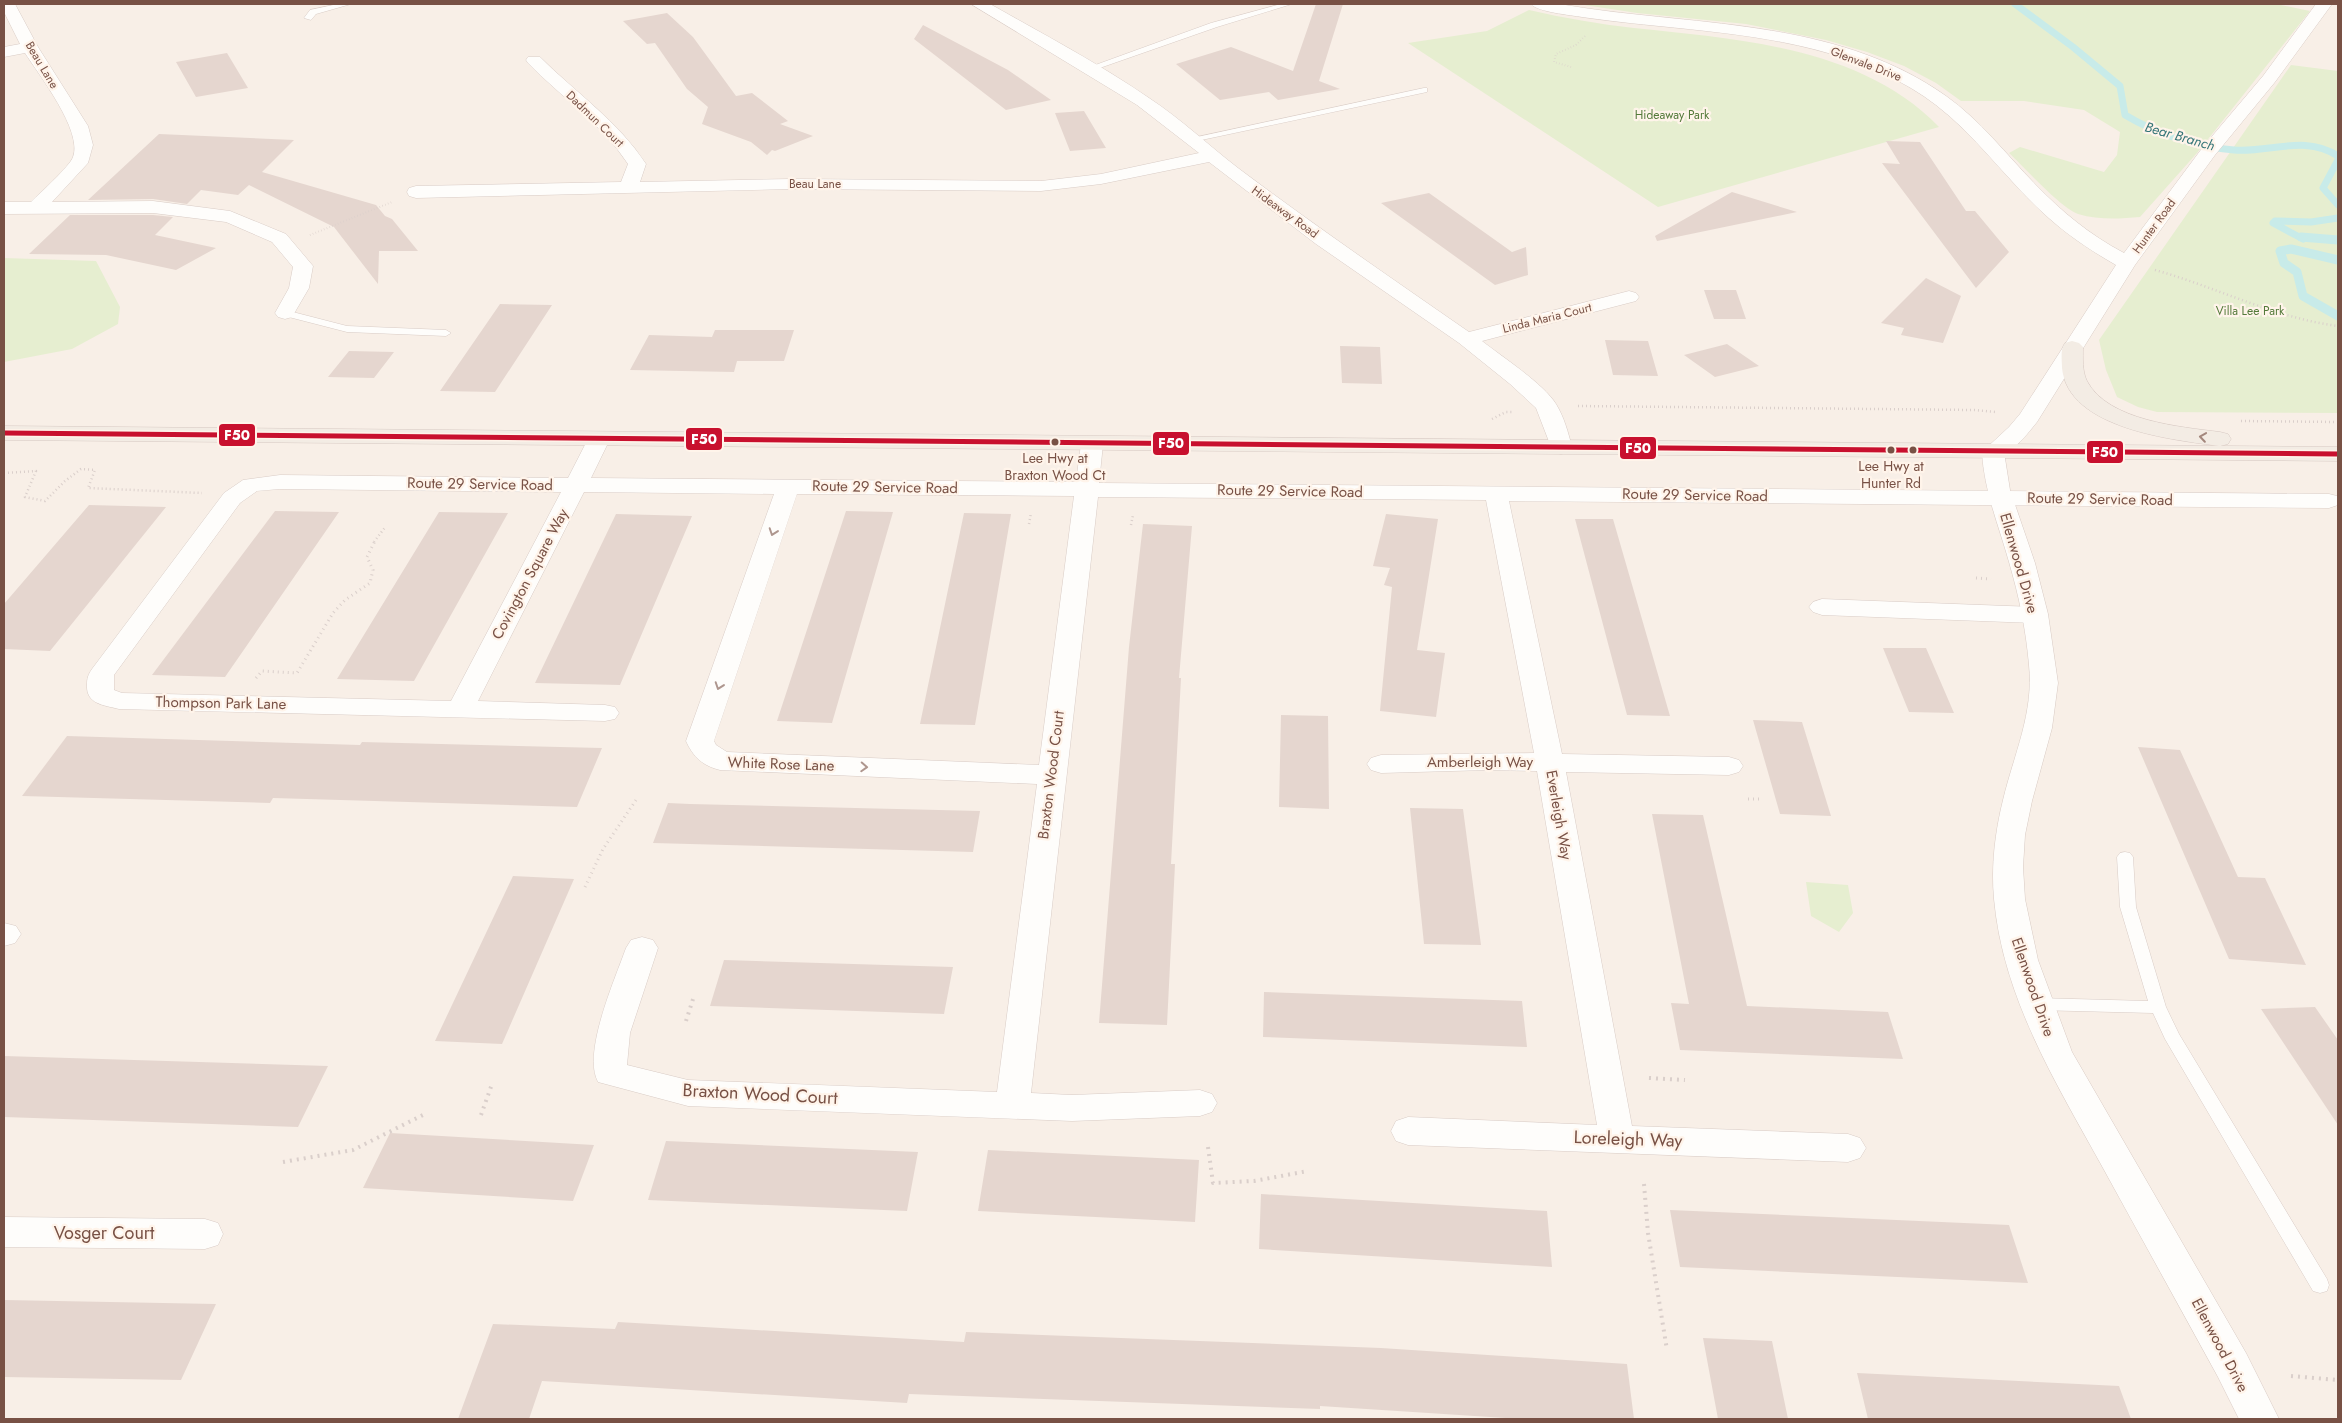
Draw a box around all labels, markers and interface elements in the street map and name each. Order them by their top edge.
street label: Beau Lane [21,38,63,92]
street label: Glenvale Drive [1828,42,1904,86]
street label: Dadmun Court [562,87,628,151]
park label: Hideaway Park [1635,106,1710,124]
water label: Bear Branch [2143,116,2217,156]
street label: Beau Lane [789,175,841,193]
street label: Hideaway Road [1248,181,1322,243]
street label: Hunter Road [2128,195,2180,257]
street label: Linda Maria Court [1501,298,1594,338]
park label: Villa Lee Park [2216,302,2285,320]
line badge: F50 [218,423,256,447]
text: F50 [224,425,250,445]
line badge: F50 [685,427,723,451]
text: F50 [691,429,717,449]
line badge: F50 [1152,431,1190,456]
one-way arrow [2199,432,2207,443]
text: F50 [1158,433,1184,453]
line badge: F50 [1619,436,1657,460]
marker: Lee Hwy at Braxton Wood Ct [1050,437,1060,447]
text: F50 [1625,438,1651,458]
line badge: F50 [2086,440,2124,464]
text: F50 [2092,442,2118,462]
marker: Lee Hwy at Hunter Rd [1886,445,1896,455]
unlabelled marker [1908,445,1918,455]
place label: Lee Hwy at Braxton Wood Ct [1005,448,1106,485]
place label: Lee Hwy at Hunter Rd [1858,456,1924,493]
street label: Route 29 Service Road [407,472,553,496]
street label: Route 29 Service Road [812,475,958,499]
street label: Route 29 Service Road [1217,479,1363,503]
street label: Route 29 Service Road [1622,483,1768,507]
street label: Route 29 Service Road [2027,487,2173,511]
street label: Covington Square Way [486,504,574,643]
street label: Ellenwood Drive [1994,510,2044,616]
one-way arrow [768,528,778,536]
one-way arrow [715,681,725,690]
street label: Thompson Park Lane [155,691,287,715]
street label: Braxton Wood Court [1032,709,1070,841]
street label: White Rose Lane [727,751,835,777]
street label: Amberleigh Way [1427,751,1533,773]
one-way arrow [860,762,868,772]
street label: Everleigh Way [1540,768,1578,862]
street label: Ellenwood Drive [2006,935,2060,1040]
street label: Braxton Wood Court [682,1077,839,1111]
street label: Loreleigh Way [1573,1124,1683,1154]
street label: Vosger Court [54,1220,155,1246]
street label: Ellenwood Drive [2186,1294,2254,1396]

